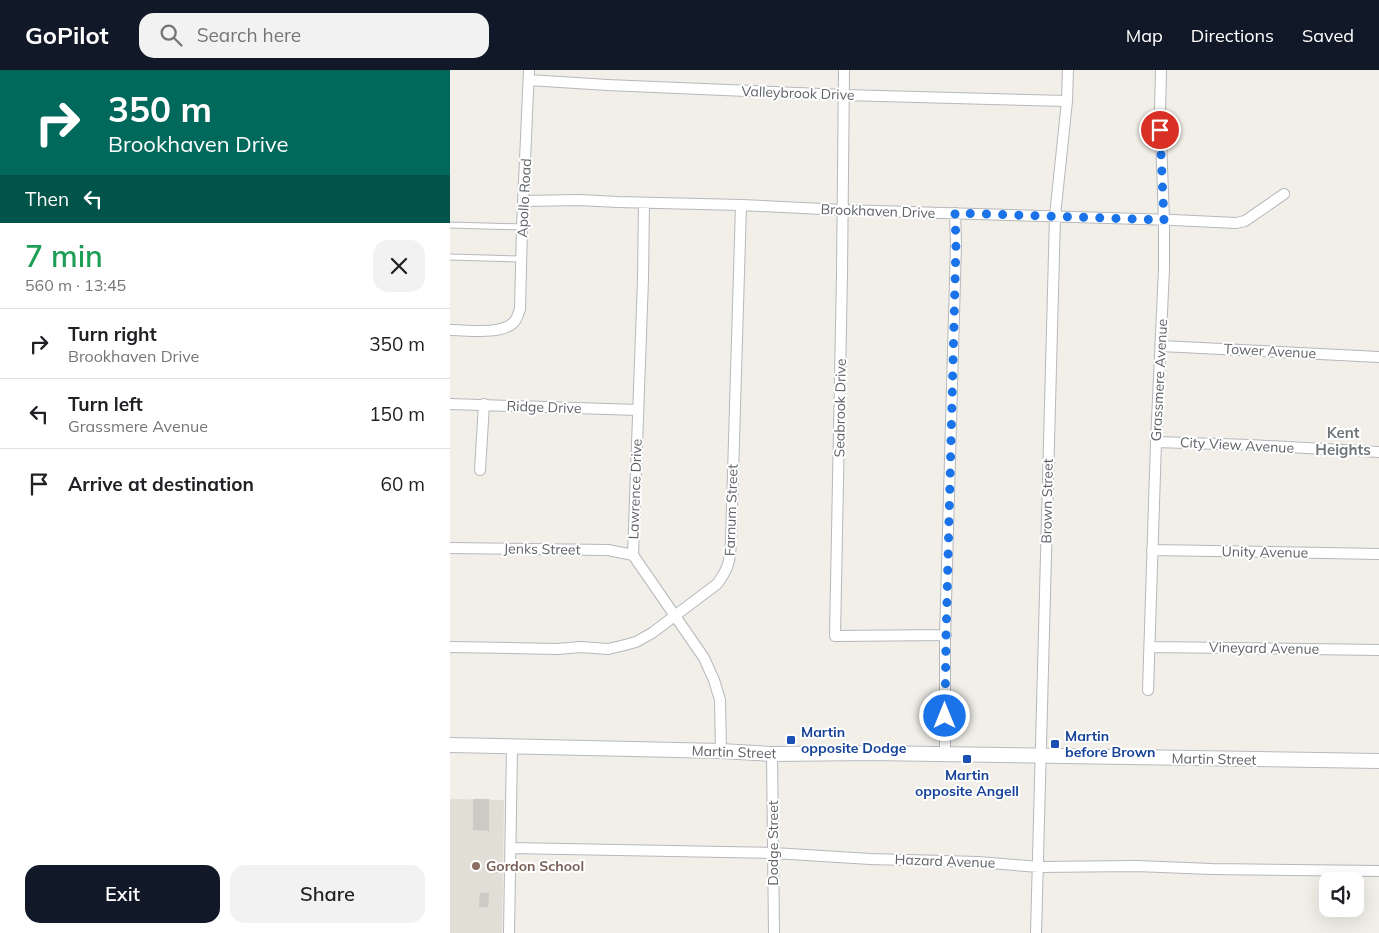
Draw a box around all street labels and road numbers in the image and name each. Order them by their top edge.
street label: Valleybrook Drive [741,82,855,104]
street label: Apollo Road [513,158,535,238]
street label: Brookhaven Drive [820,200,936,222]
street label: Grassmere Avenue [1147,318,1171,442]
street label: Tower Avenue [1223,340,1317,362]
street label: Seabrook Drive [830,358,850,458]
street label: Ridge Drive [506,397,582,417]
street label: City View Avenue [1180,433,1294,457]
street label: Lawrence Drive [624,438,646,540]
street label: Brown Street [1037,458,1057,544]
street label: Farnum Street [720,464,742,556]
street label: Jenks Street [503,539,581,559]
street label: Unity Avenue [1222,542,1308,562]
street label: Vineyard Avenue [1209,638,1319,658]
street label: Martin Street [691,742,777,762]
street label: Martin Street [1172,749,1257,769]
street label: Dodge Street [764,800,782,886]
street label: Hazard Avenue [894,850,996,872]

